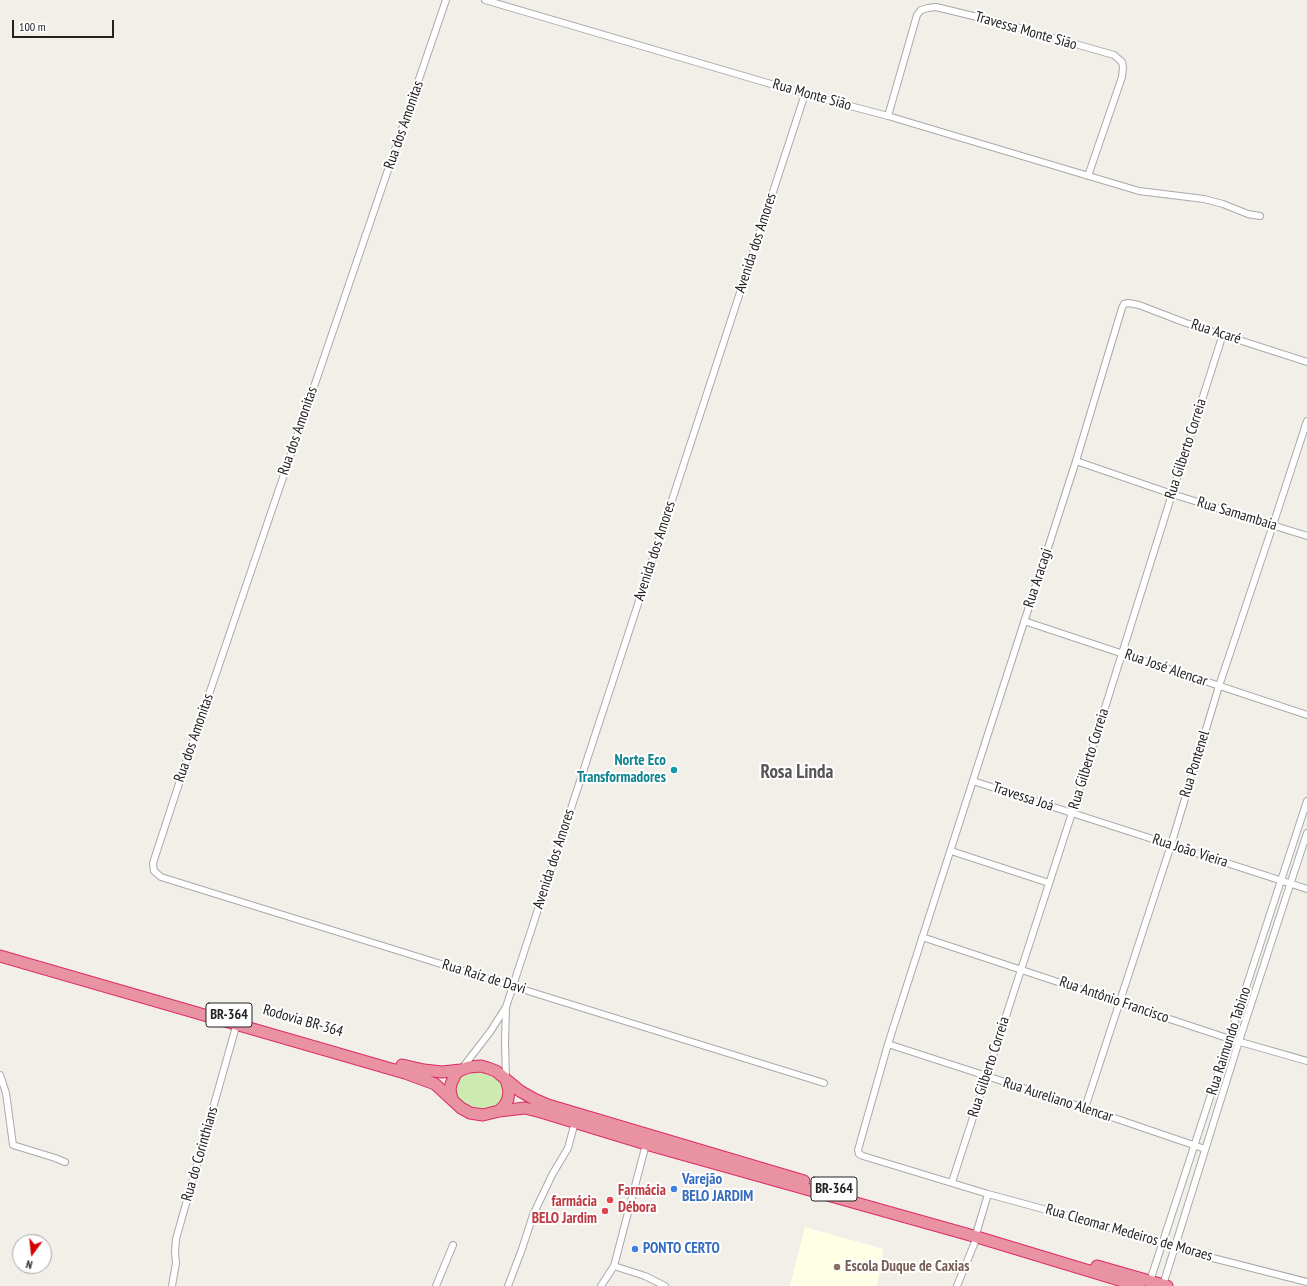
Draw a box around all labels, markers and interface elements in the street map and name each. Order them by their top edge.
street label: Travessa Monte Sião [973,8,1079,54]
scale bar [14,12,116,38]
text: 100 m [19,19,46,34]
street label: Rua Monte Sião [771,75,853,115]
street label: Rua dos Amonitas [380,78,428,172]
street label: Avenida dos Amores [731,191,781,295]
street label: Rua Acaré [1189,315,1243,349]
street label: Rua dos Amonitas [274,384,322,478]
street label: Rua Gilberto Correia [1161,397,1211,501]
street label: Rua Samambaia [1195,493,1279,535]
street label: Avenida dos Amores [630,499,680,603]
street label: Rua Aracagi [1020,546,1056,610]
street label: Rua José Alencar [1122,645,1210,691]
street label: Rua dos Amonitas [170,691,218,785]
street label: Rua Gilberto Correia [1065,706,1113,812]
street label: Rua Pontenel [1176,728,1214,800]
place label: Norte Eco Transformadores [577,752,666,787]
district label: Rosa Linda [761,762,833,784]
marker: Norte Eco Transformadores [669,765,679,775]
street label: Travessa Joá [990,779,1056,815]
street label: Avenida dos Amores [529,807,579,911]
street label: Rua João Vieira [1150,830,1230,872]
street label: Rua Raíz de Davi [440,956,528,998]
street label: Rua Antônio Francisco [1057,973,1171,1027]
street label: Rua Raimundo Tabino [1203,985,1255,1097]
street label: Rodovia BR-364 [261,1001,345,1041]
road number: BR-364 [206,1003,252,1027]
street label: Rua Gilberto Correia [964,1015,1014,1119]
street label: Rua Aureliano Alencar [1001,1074,1115,1126]
street label: Rua do Corinthians [178,1105,222,1203]
place label: Varejão BELO JARDIM [682,1171,753,1206]
road number: BR-364 [811,1177,857,1201]
place label: Farmácia Débora [618,1182,666,1217]
marker: Varejão BELO JARDIM [669,1184,679,1194]
place label: farmácia BELO Jardim [532,1193,597,1228]
marker: Farmácia Débora [605,1195,615,1205]
street label: Rua Cleomar Medeiros de Moraes [1044,1201,1214,1265]
marker: farmácia BELO Jardim [600,1206,610,1216]
north arrow [12,1234,52,1274]
place label: PONTO CERTO [643,1240,720,1258]
marker: PONTO CERTO [630,1244,640,1254]
text: N [24,1257,34,1272]
place label: Escola Duque de Caxias [845,1258,969,1276]
marker: Escola Duque de Caxias [832,1262,842,1272]

